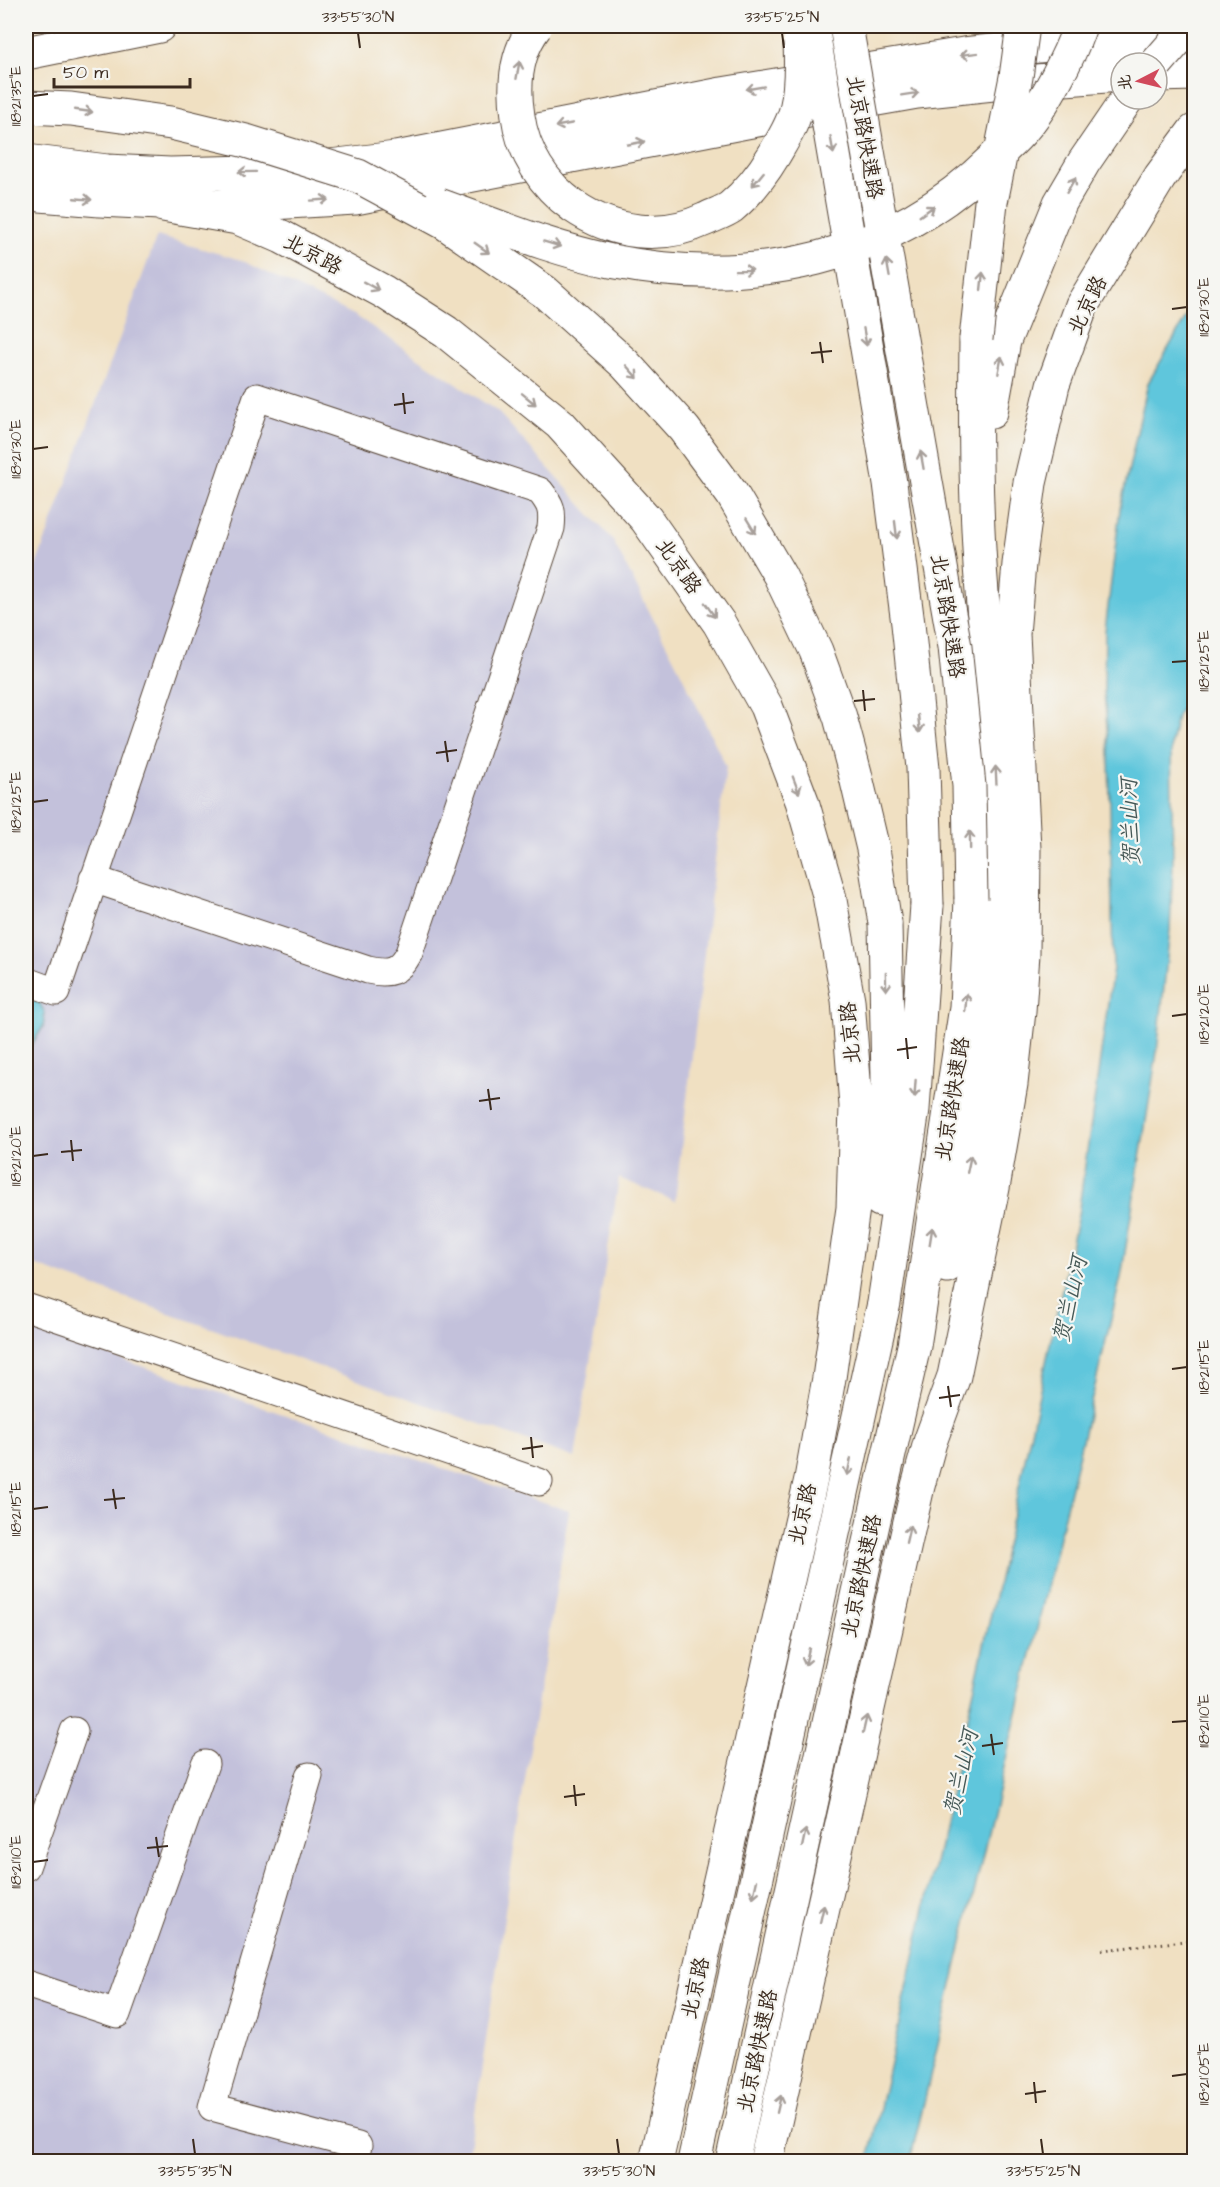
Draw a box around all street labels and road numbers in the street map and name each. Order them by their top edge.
street label: 北京路快速路 [839,73,890,202]
street label: 北京路 [278,227,347,282]
street label: 北京路 [1061,271,1114,340]
street label: 北京路 [649,532,709,600]
street label: 北京路快速路 [923,552,972,681]
street label: 北京路 [833,1000,868,1066]
street label: 北京路快速路 [928,1035,977,1164]
street label: 北京路 [781,1480,824,1548]
street label: 北京路快速路 [834,1511,889,1641]
street label: 北京路 [674,1954,717,2022]
street label: 北京路快速路 [730,1986,785,2116]

